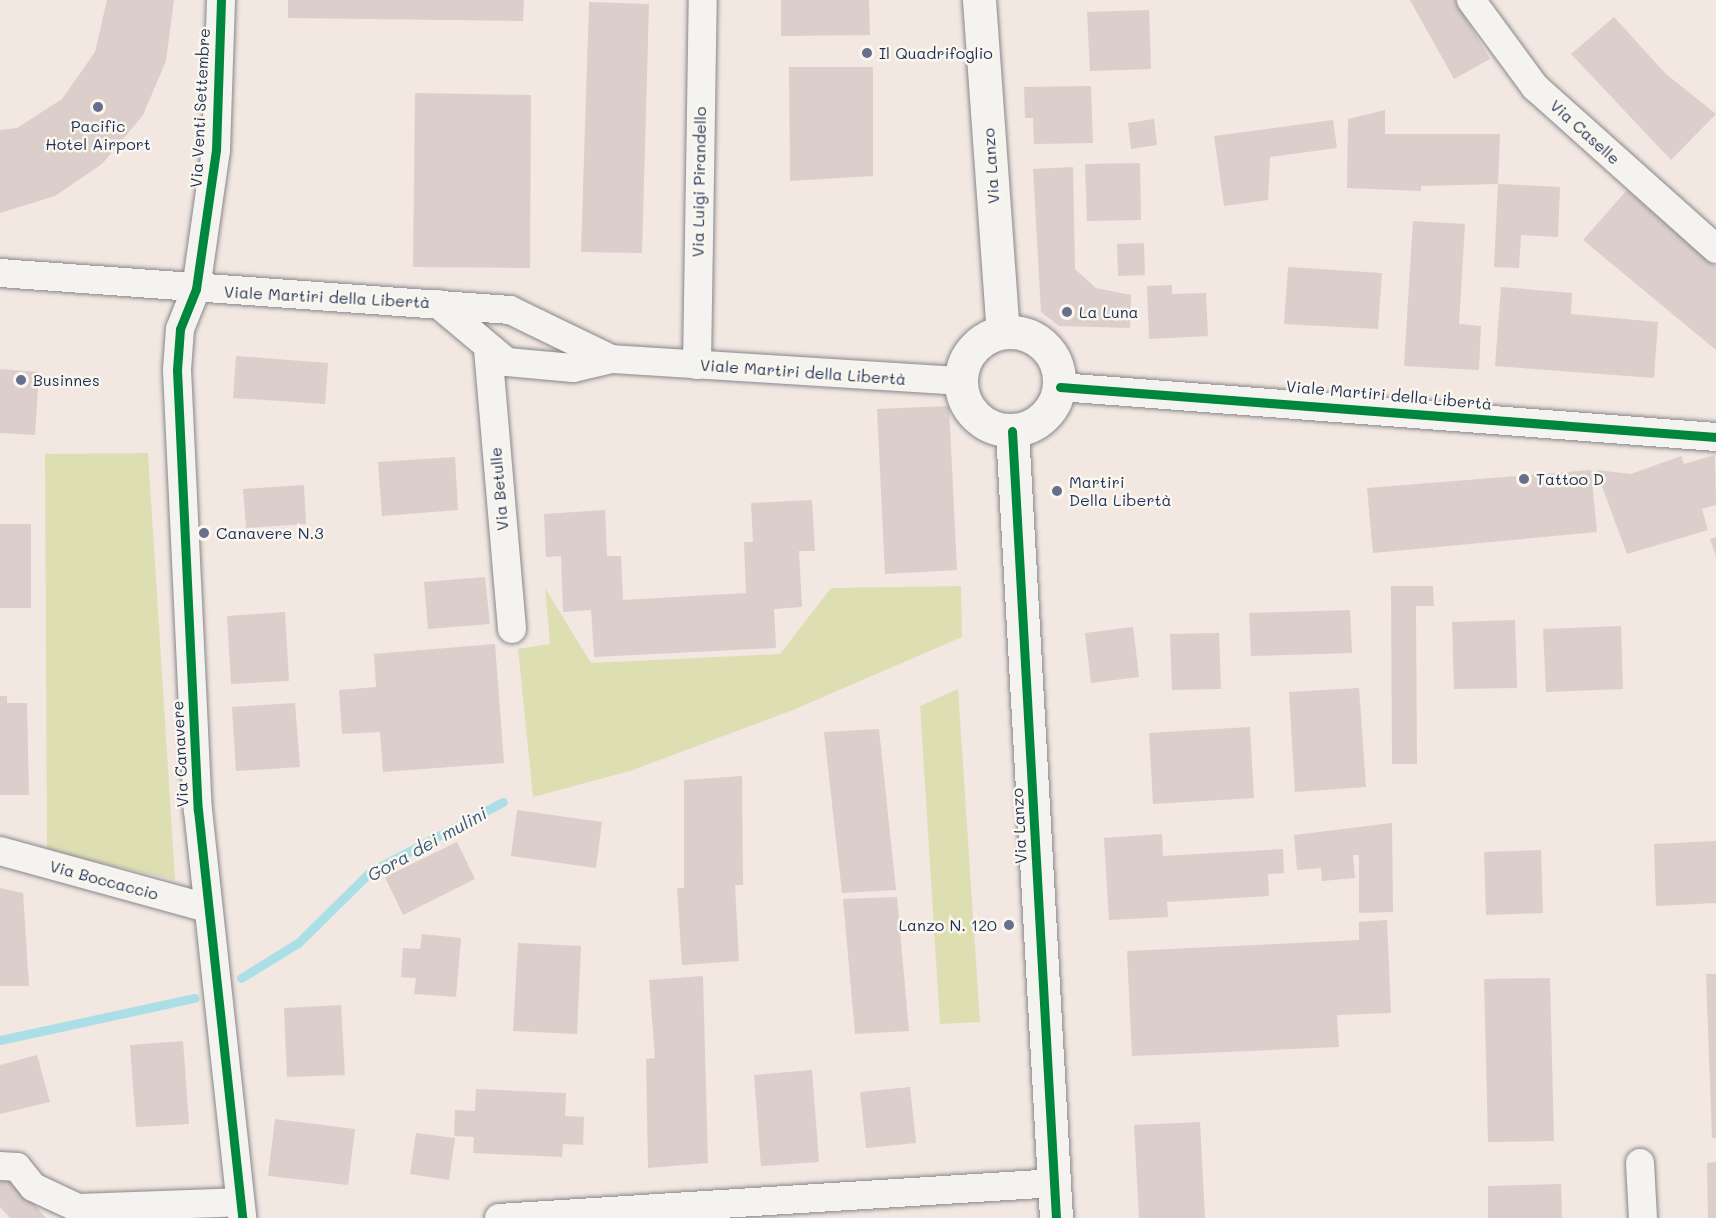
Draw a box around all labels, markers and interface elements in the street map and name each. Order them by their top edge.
street label: Via Venti Settembre [186,28,214,188]
place label: Il Quadrifoglio [879,43,993,63]
marker: Il Quadrifoglio [860,46,874,60]
street label: Via Caselle [1546,96,1624,168]
marker: Pacific Hotel Airport [91,100,105,114]
street label: Via Luigi Pirandello [688,106,710,258]
place label: Pacific Hotel Airport [45,116,151,154]
street label: Via Lanzo [979,127,1003,205]
street label: Viale Martiri della Libertà [223,282,431,312]
place label: La Luna [1079,302,1139,322]
marker: La Luna [1060,305,1074,319]
street label: Viale Martiri della Libertà [699,355,907,389]
place label: Businnes [33,370,100,390]
marker: Businnes [14,373,28,387]
street label: Viale Martiri della Libertà [1285,376,1493,414]
street label: Via Betulle [486,446,512,532]
place label: Tattoo D [1536,469,1604,489]
place label: Martiri Della Libertà [1069,472,1171,510]
marker: Tattoo D [1517,472,1531,486]
marker: Martiri Della Libertà [1050,484,1064,498]
place label: Canavere N.3 [216,523,324,543]
marker: Canavere N.3 [197,526,211,540]
street label: Via Canavere [168,700,192,808]
street label: Via Lanzo [1007,788,1031,864]
water label: Gora dei mulini [363,802,491,886]
street label: Via Boccaccio [48,856,160,904]
place label: Lanzo N. 120 [899,915,997,935]
marker: Lanzo N. 120 [1002,918,1016,932]

